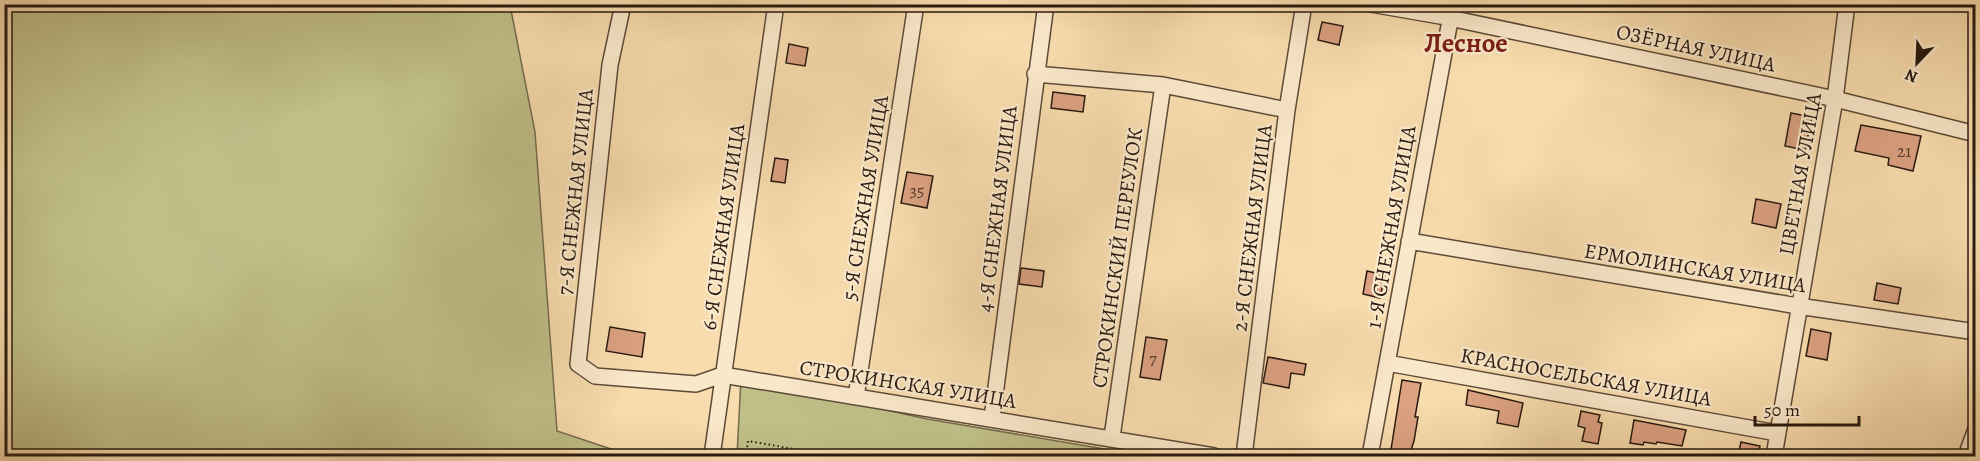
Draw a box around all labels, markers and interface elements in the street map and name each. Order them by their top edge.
street label: ОЗЁРНАЯ УЛИЦА [1614,17,1779,79]
district label: Лесное [1424,25,1508,61]
north arrow [1887,33,1947,93]
text: N [1902,63,1921,88]
street label: 7-Я СНЕЖНАЯ УЛИЦА [550,87,600,297]
street label: ЦВЕТНАЯ УЛИЦА [1772,90,1828,257]
street label: 5-Я СНЕЖНАЯ УЛИЦА [835,93,895,303]
street label: 4-Я СНЕЖНАЯ УЛИЦА [970,103,1024,314]
street label: 6-Я СНЕЖНАЯ УЛИЦА [695,121,751,332]
street label: 2-Я СНЕЖНАЯ УЛИЦА [1225,122,1279,333]
street label: 1-Я СНЕЖНАЯ УЛИЦА [1359,123,1423,331]
street label: СТРОКИНСКИЙ ПЕРЕУЛОК [1085,126,1149,390]
house number: 21 [1897,139,1911,163]
house number: 35 [909,178,925,202]
street label: ЕРМОЛИНСКАЯ УЛИЦА [1582,237,1809,299]
street label: КРАСНОСЕЛЬСКАЯ УЛИЦА [1458,341,1714,413]
house number: 7 [1149,346,1157,370]
street label: СТРОКИНСКАЯ УЛИЦА [798,353,1019,415]
scale bar [1755,389,1858,427]
text: 50 m [1764,398,1800,422]

